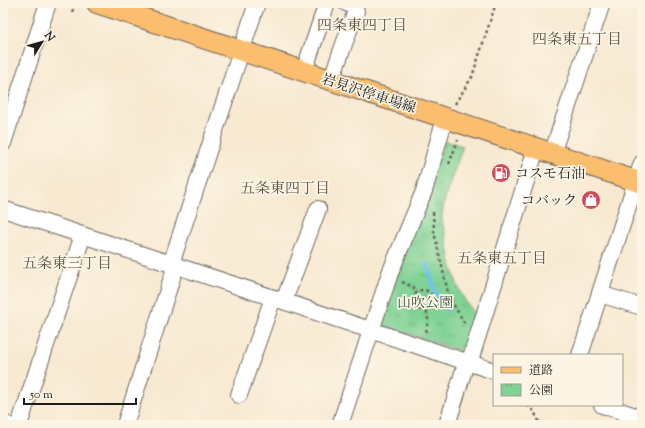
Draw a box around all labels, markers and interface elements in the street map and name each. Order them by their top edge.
district label: 四条東四丁目 [317,16,407,37]
north arrow [22,22,62,62]
text: N [40,27,58,45]
district label: 四条東五丁目 [532,30,622,51]
street label: 岩見沢停車場線 [319,70,418,120]
fuel station icon: コスモ石油 [490,162,512,184]
place label: コスモ石油 [515,165,585,185]
district label: 五条東四丁目 [240,179,330,200]
shop icon: コバック [580,189,602,211]
place label: コバック [521,192,577,212]
district label: 五条東五丁目 [457,249,547,270]
district label: 五条東三丁目 [22,254,112,275]
park label: 山吹公園 [397,294,453,314]
legend [493,354,623,406]
text: 道路 [529,362,553,380]
scale bar [24,380,136,406]
text: 公園 [529,382,553,400]
text: 50 m [29,386,53,404]

